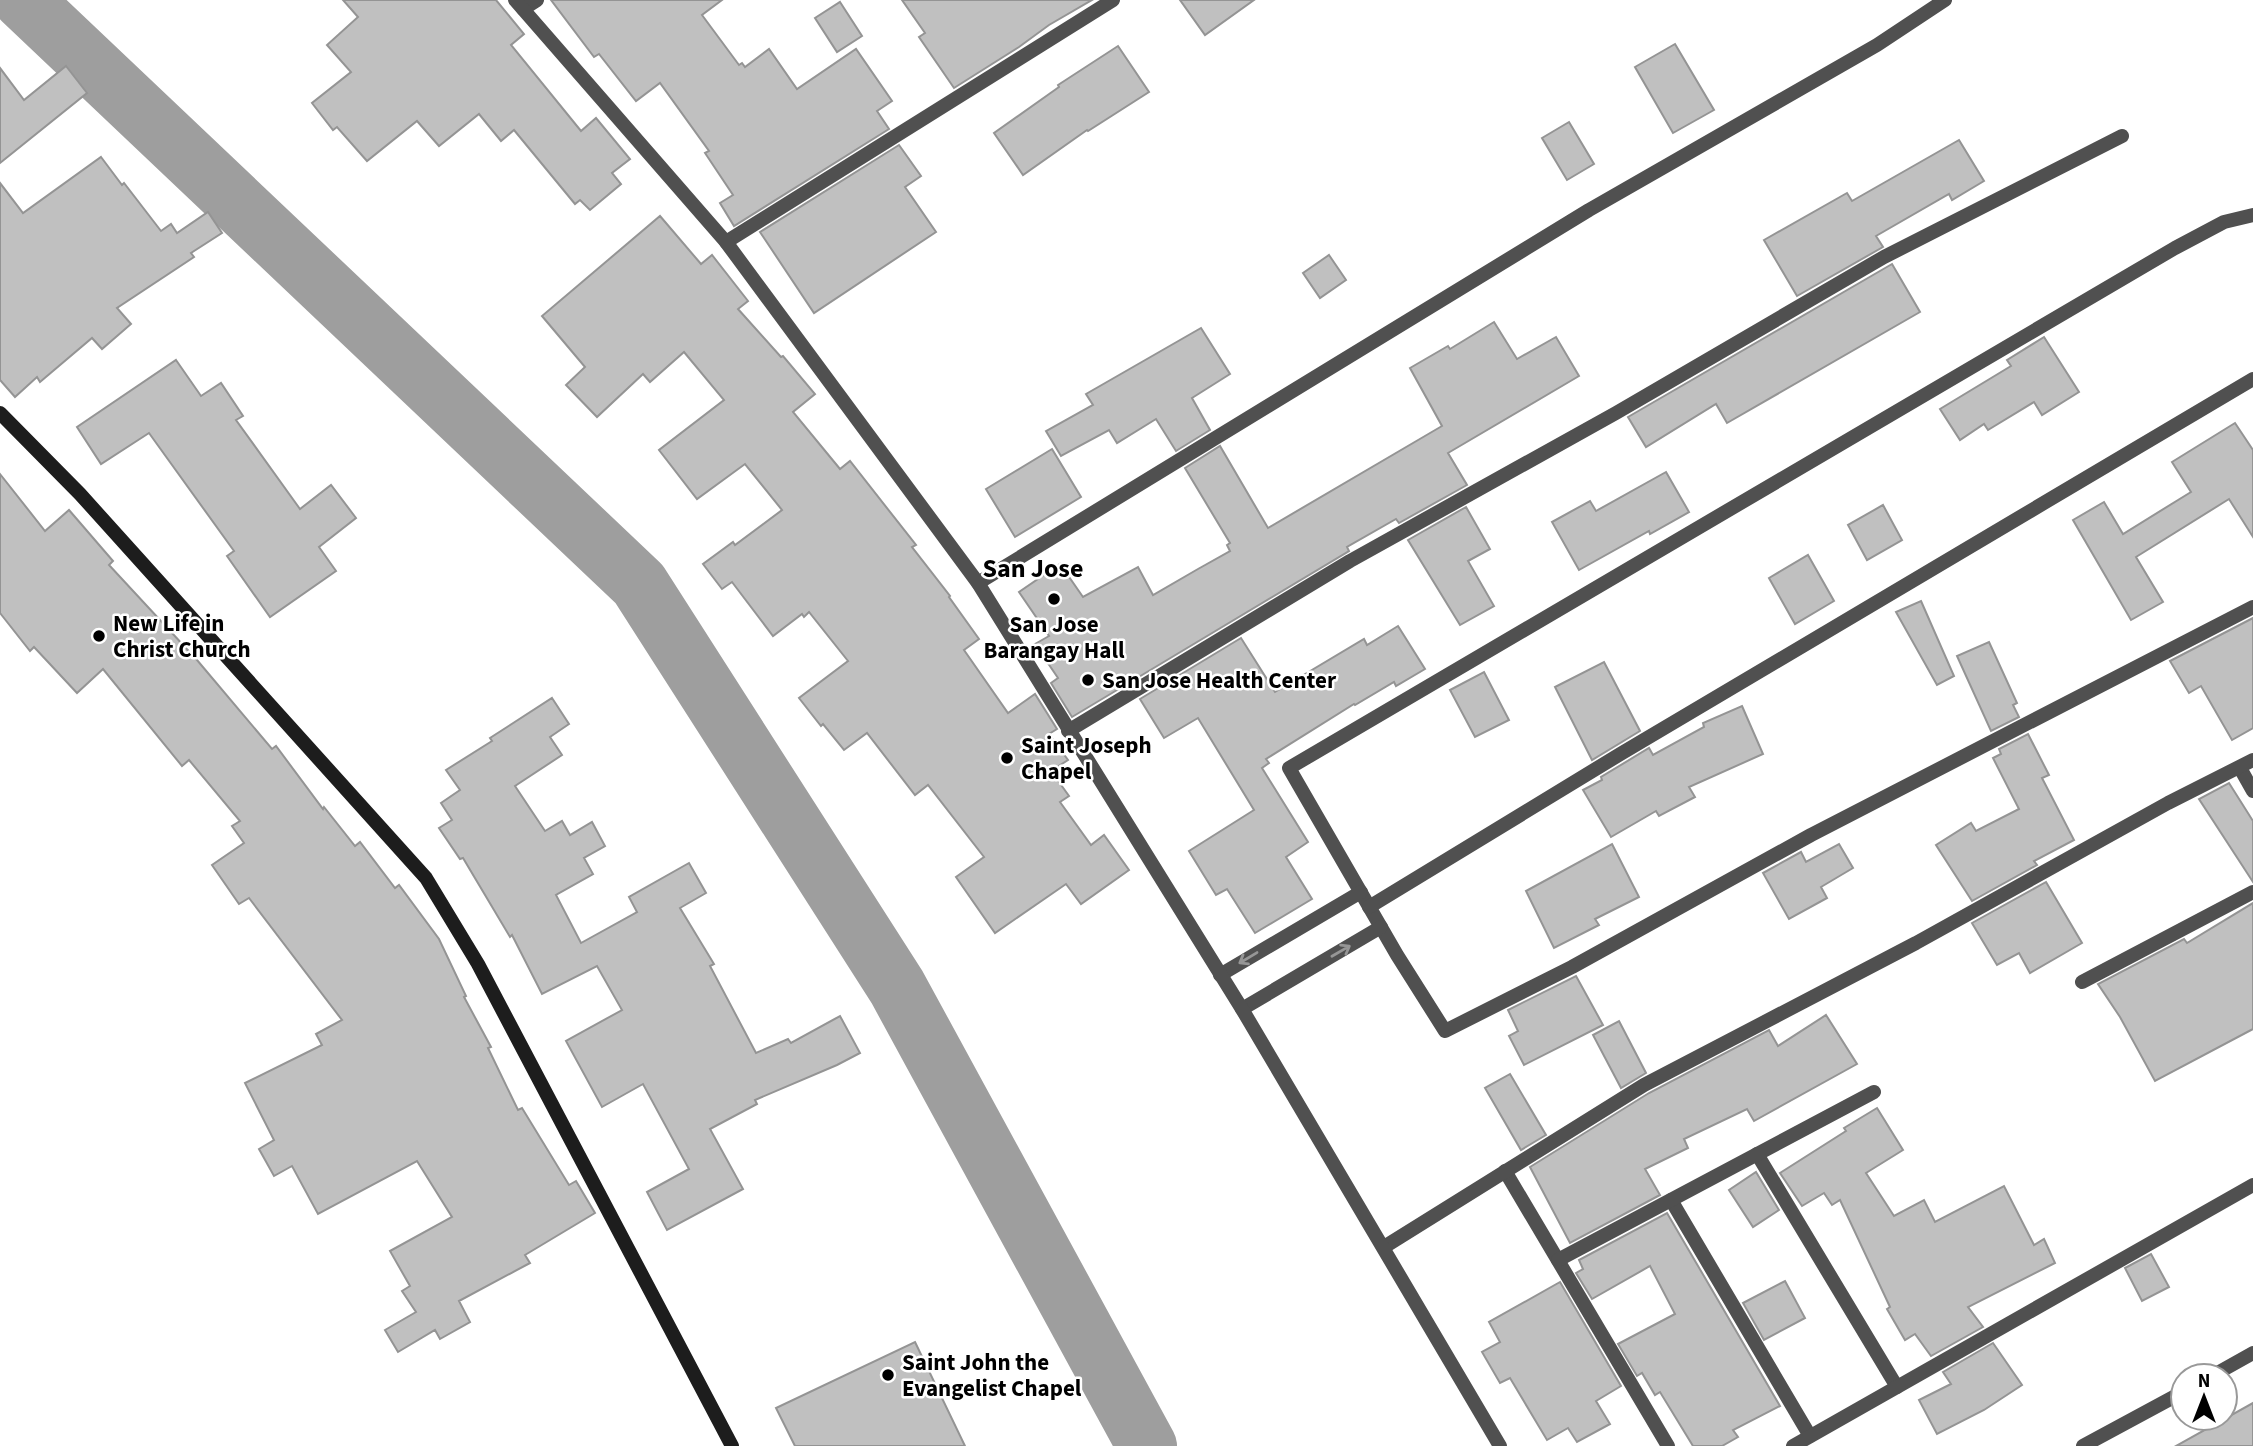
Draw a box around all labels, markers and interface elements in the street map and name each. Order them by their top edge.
district label: San Jose [983,550,1083,587]
marker: San Jose Barangay Hall [1046,591,1062,607]
place label: New Life in Christ Church [113,607,251,666]
place label: San Jose Barangay Hall [983,608,1125,667]
marker: New Life in Christ Church [91,628,107,644]
place label: San Jose Health Center [1102,664,1337,697]
marker: San Jose Health Center [1080,672,1096,688]
place label: Saint Joseph Chapel [1021,729,1152,788]
marker: Saint Joseph Chapel [999,750,1015,766]
one-way arrow [1331,944,1351,958]
one-way arrow [1239,951,1259,965]
place label: Saint John the Evangelist Chapel [902,1346,1082,1405]
north arrow [2169,1362,2239,1432]
marker: Saint John the Evangelist Chapel [880,1367,896,1383]
text: N [2198,1368,2210,1395]

